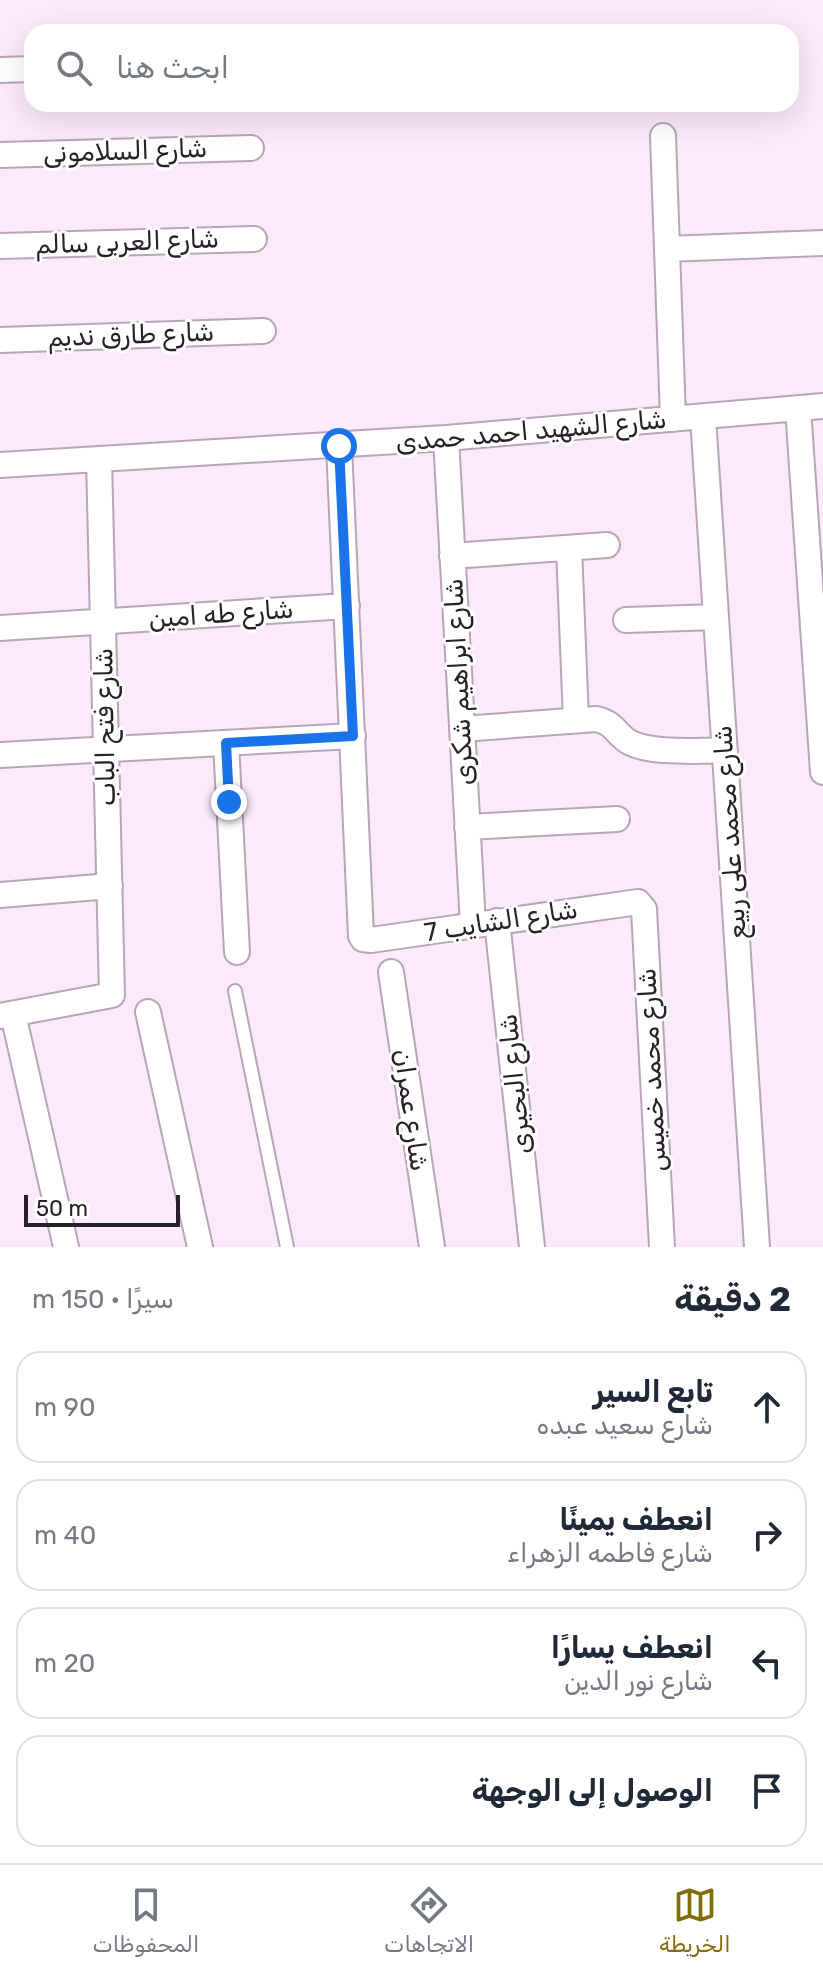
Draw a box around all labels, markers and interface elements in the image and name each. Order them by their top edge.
search box [24,24,799,112]
icon: search [52,46,96,90]
text: ابحث هنا [116,50,229,86]
street label: شارع السلامونى [42,133,208,171]
street label: شارع العربى سالم [35,223,219,263]
street label: شارع طارق نديم [47,317,215,355]
street label: شارع الشهيد احمد حمدى [394,404,668,460]
route start [321,428,357,464]
street label: شارع ابراهيم شكرى [438,578,482,786]
street label: شارع طه امين [148,593,295,637]
street label: شارع فتح الباب [88,647,125,806]
street label: شارع محمد على ربيع [707,724,756,940]
route end [211,784,247,820]
street label: شارع الشايب 7 [422,894,580,950]
street label: شارع محمد خميس [631,967,675,1173]
street label: شارع البحيرى [492,1012,540,1156]
street label: شارع عمران [385,1047,435,1173]
scale bar [24,1191,180,1227]
text: 50 m [36,1195,88,1222]
text: 2 دقيقة [674,1279,791,1320]
text: سيرًا · 150 m [32,1284,174,1315]
text: تابع السير [593,1374,713,1410]
icon: ahead [745,1385,789,1429]
text: 90 m [34,1392,95,1423]
text: شارع سعيد عبده [537,1410,713,1441]
text: انعطف يمينًا [559,1502,713,1538]
icon: right [745,1513,789,1557]
text: 40 m [34,1520,96,1551]
text: شارع فاطمه الزهراء [507,1538,713,1569]
text: انعطف يسارًا [551,1630,713,1666]
icon: left [745,1641,789,1685]
text: 20 m [34,1648,95,1679]
text: شارع نور الدين [564,1666,713,1697]
icon: arrive [745,1769,789,1813]
text: الوصول إلى الوجهة [472,1773,713,1809]
tab: المحفوظات [92,1883,199,1958]
tab: الاتجاهات [384,1883,474,1958]
tab: الخريطة [659,1883,731,1958]

